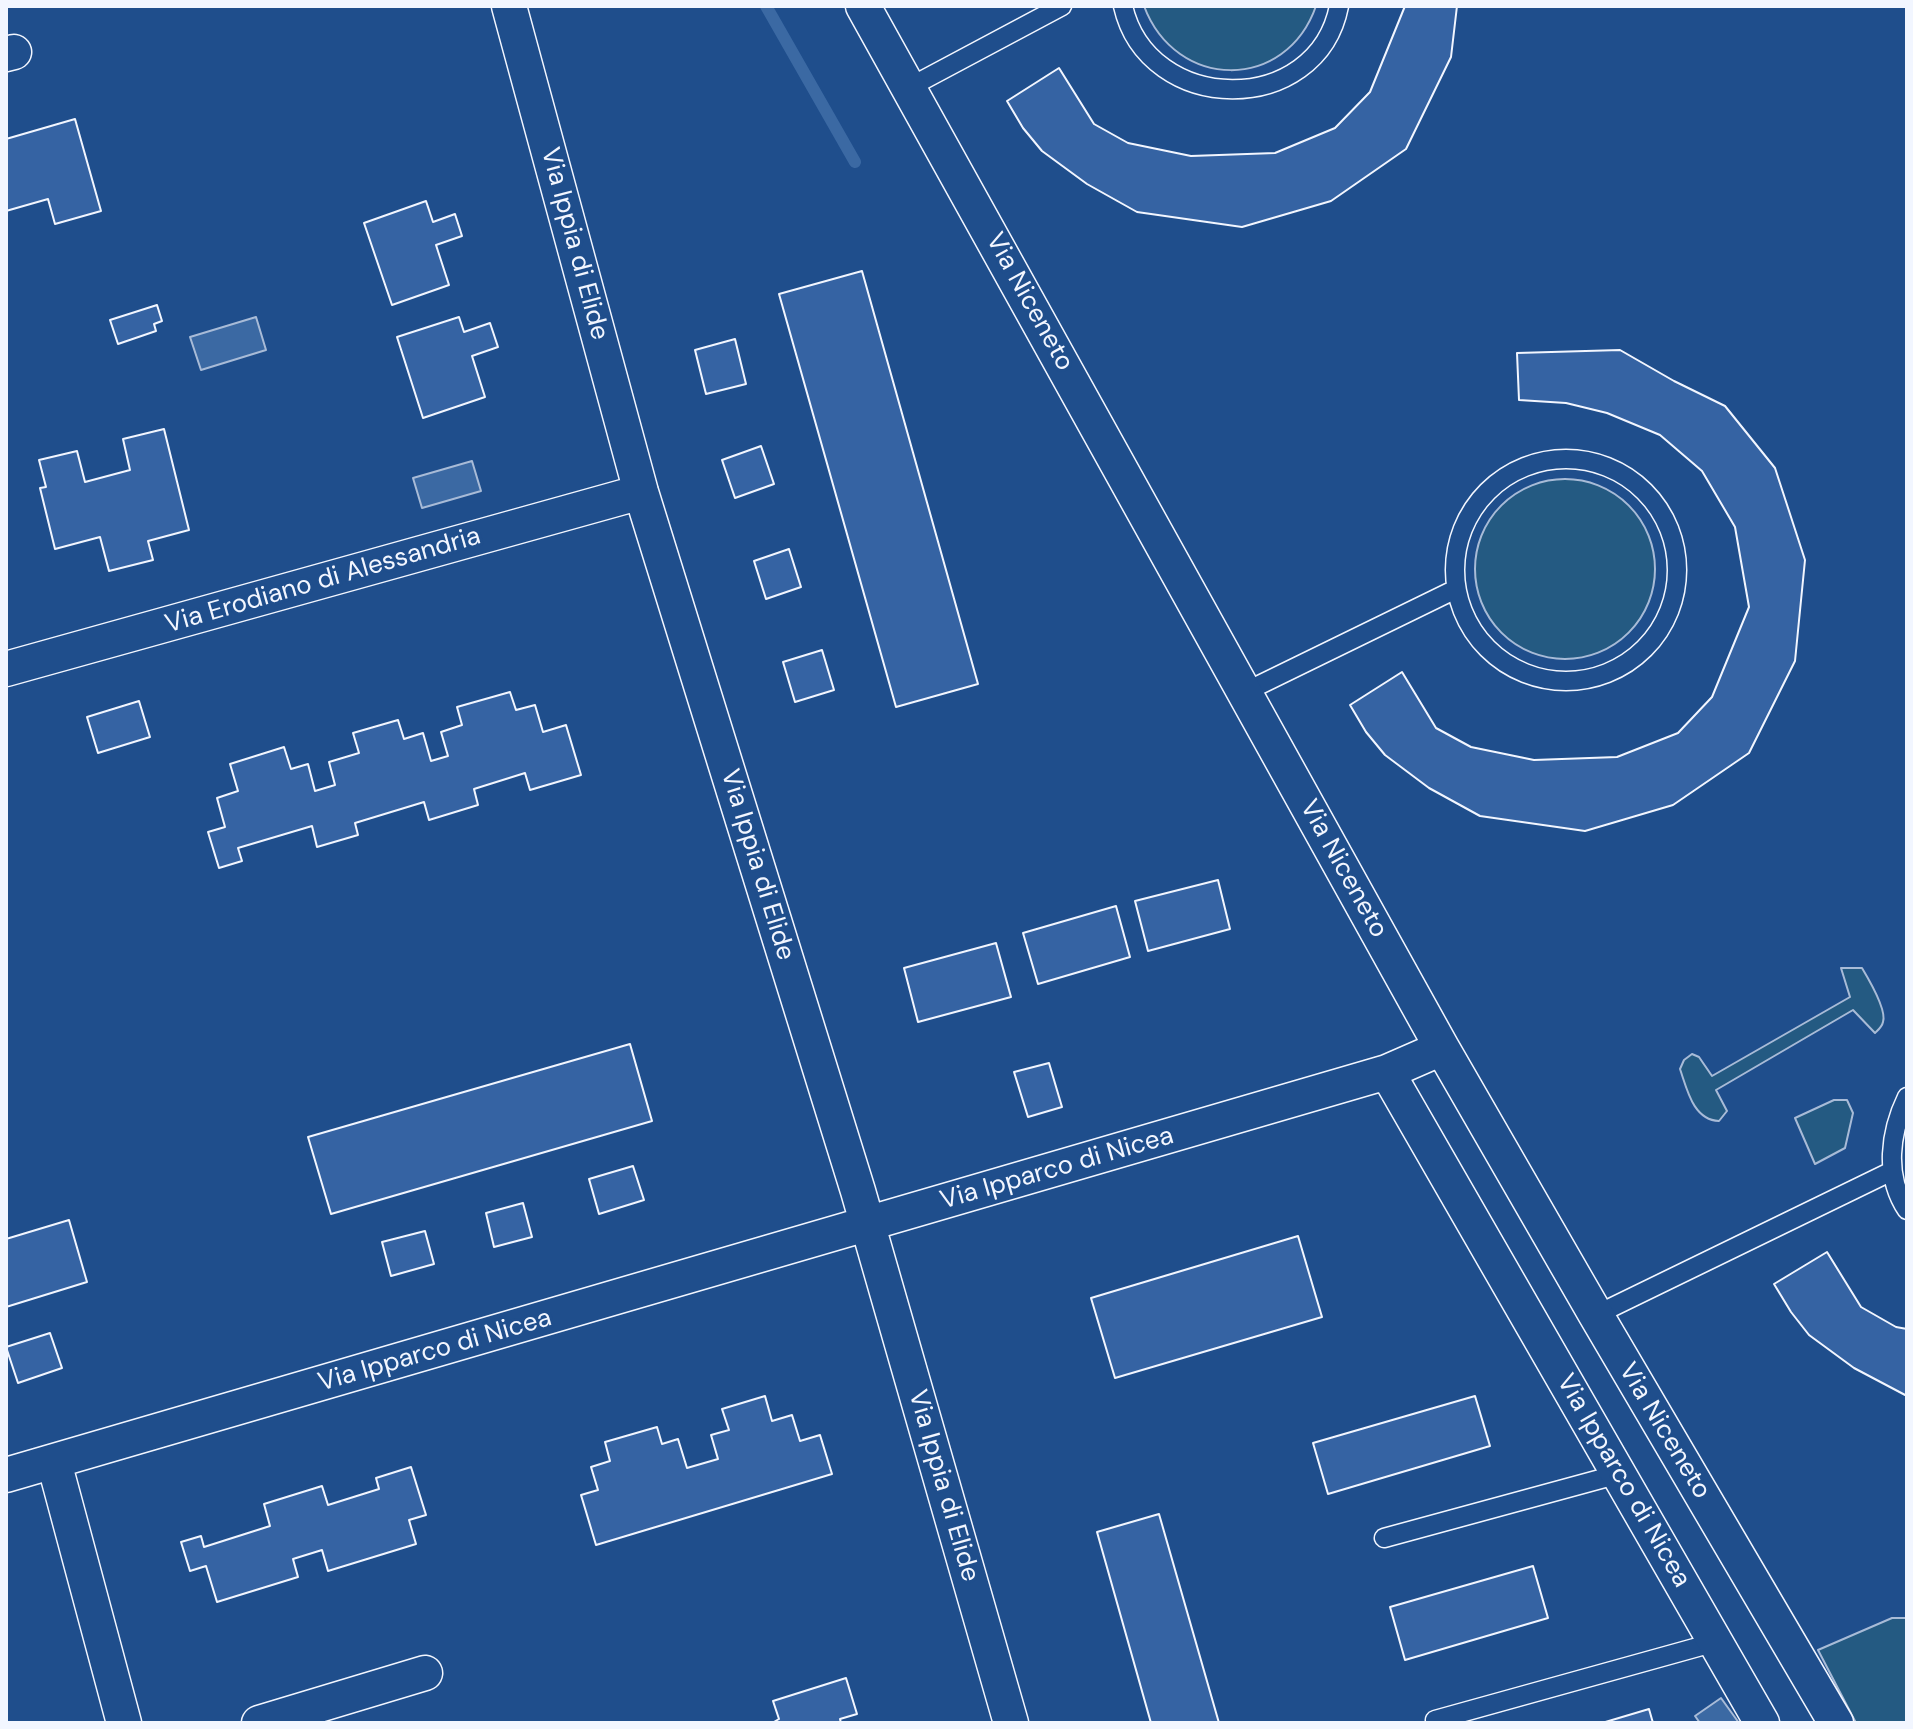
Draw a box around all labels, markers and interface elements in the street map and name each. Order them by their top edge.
street label: Via Ippia di Elide [533,144,615,344]
street label: Via Niceneto [978,228,1080,376]
street label: Via Erodiano di Alessandria [162,521,484,641]
street label: Via Ippia di Elide [713,766,801,964]
street label: Via Niceneto [1292,795,1394,943]
street label: Via Ipparco di Nicea [937,1121,1177,1217]
street label: Via Ipparco di Nicea [315,1303,555,1399]
street label: Via Niceneto [1611,1357,1717,1505]
street label: Via Ipparco di Nicea [1549,1369,1697,1593]
street label: Via Ippia di Elide [901,1387,985,1585]

